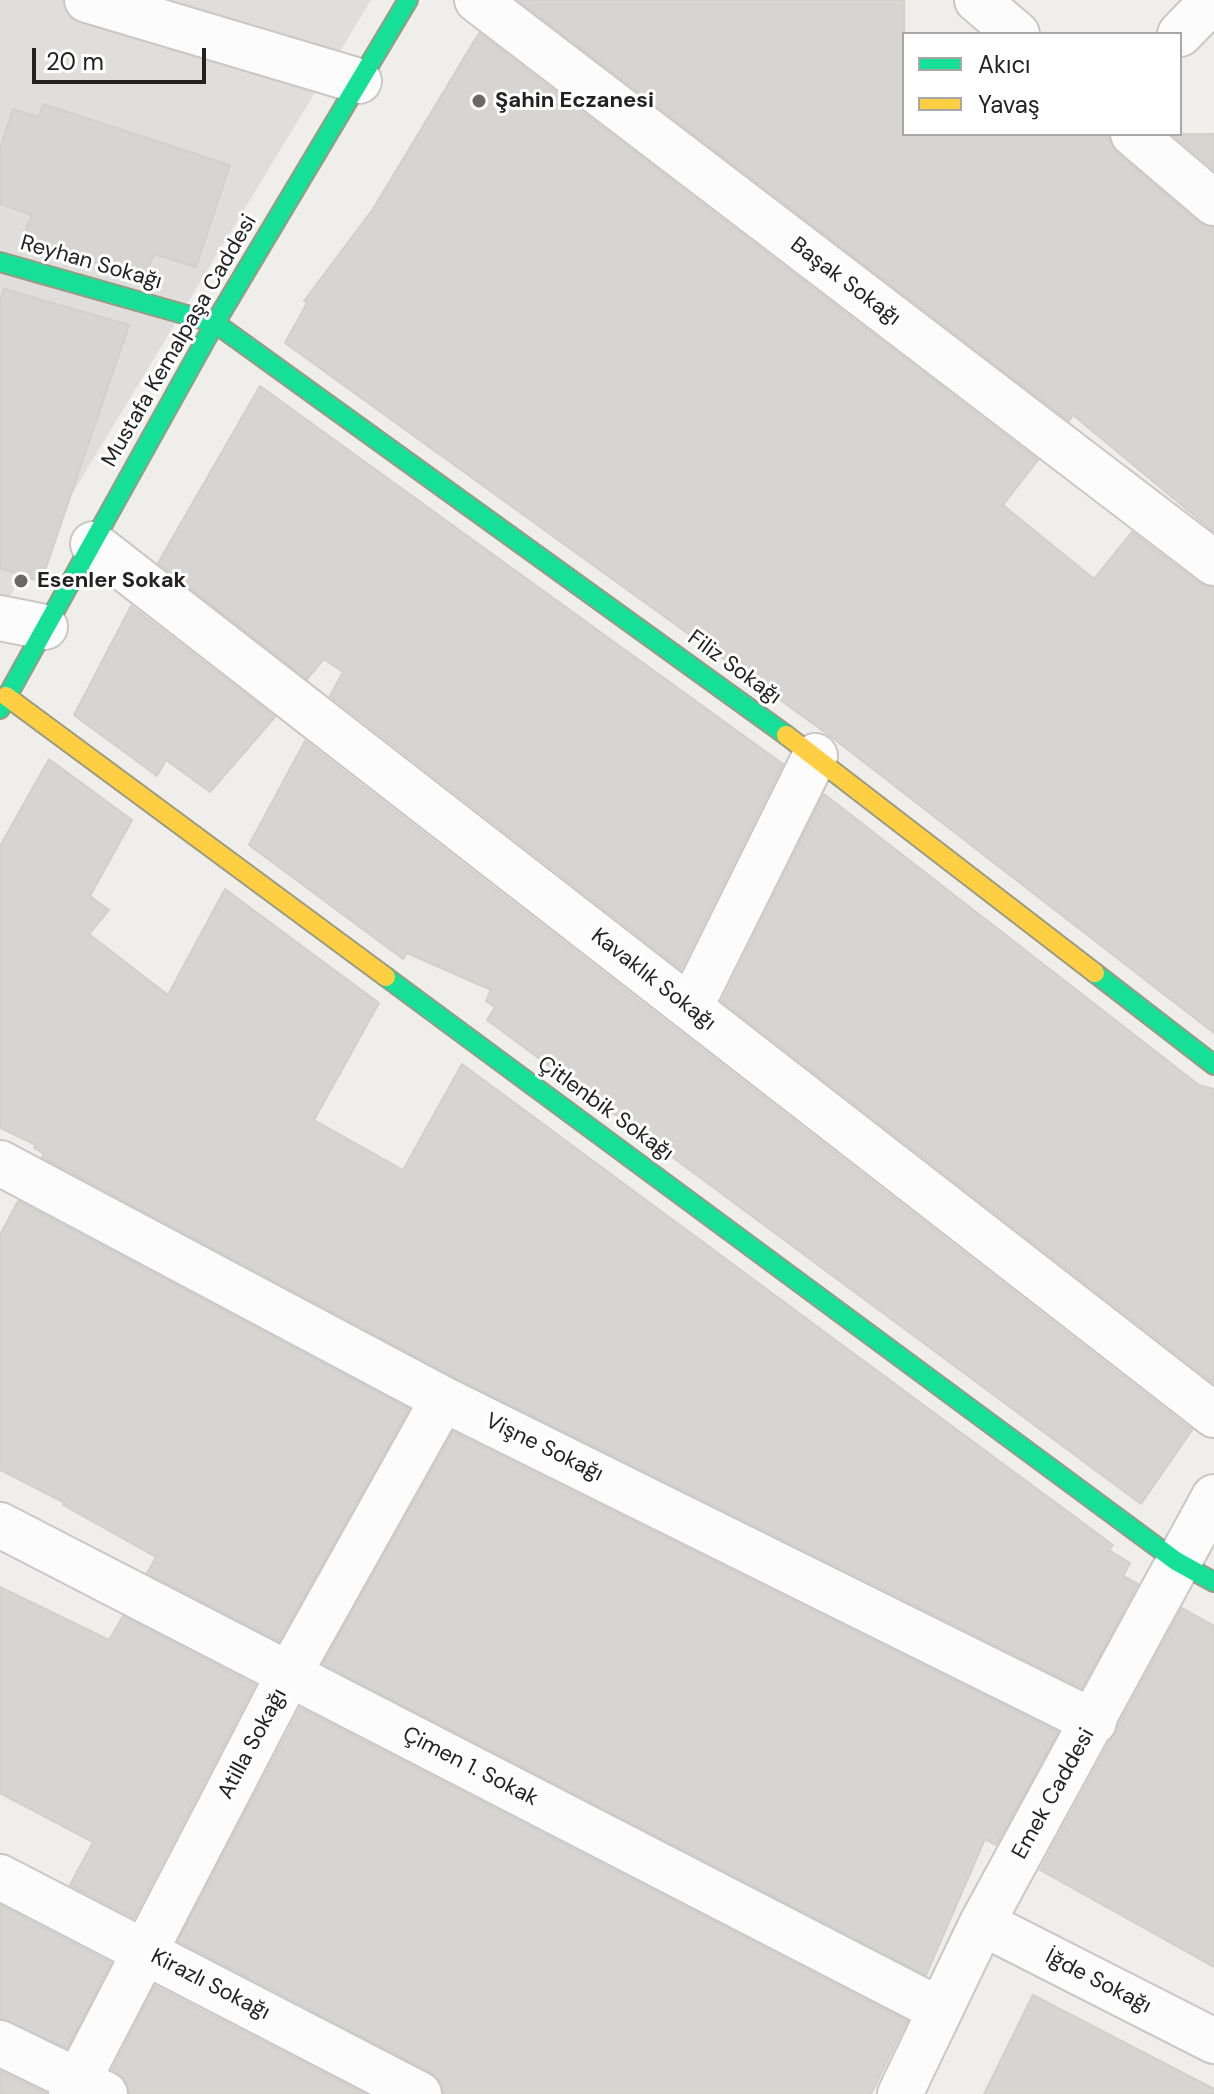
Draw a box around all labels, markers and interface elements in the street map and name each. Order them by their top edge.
scale bar [36,32,210,82]
legend [902,32,1182,136]
text: 20 m [46,46,104,77]
text: Akıcı [978,49,1030,80]
place label: Şahin Eczanesi [495,88,654,114]
text: Yavaş [978,89,1040,120]
marker: Şahin Eczanesi [470,92,488,110]
street label: Mustafa Kemalpaşa Caddesi [97,210,263,472]
street label: Reyhan Sokağı [17,230,165,296]
street label: Başak Sokağı [785,232,905,332]
place label: Esenler Sokak [37,568,186,594]
marker: Esenler Sokak [12,572,30,590]
street label: Filiz Sokağı [682,625,786,711]
street label: Kavaklık Sokağı [585,923,721,1037]
street label: Çitlenbik Sokağı [532,1051,678,1167]
street label: Vişne Sokağı [481,1408,607,1488]
street label: Atilla Sokağı [213,1684,293,1804]
street label: Çimen 1. Sokak [398,1722,542,1812]
street label: Emek Caddesi [1007,1724,1101,1864]
street label: Kirazlı Sokağı [146,1944,274,2026]
street label: İğde Sokağı [1041,1944,1155,2020]

